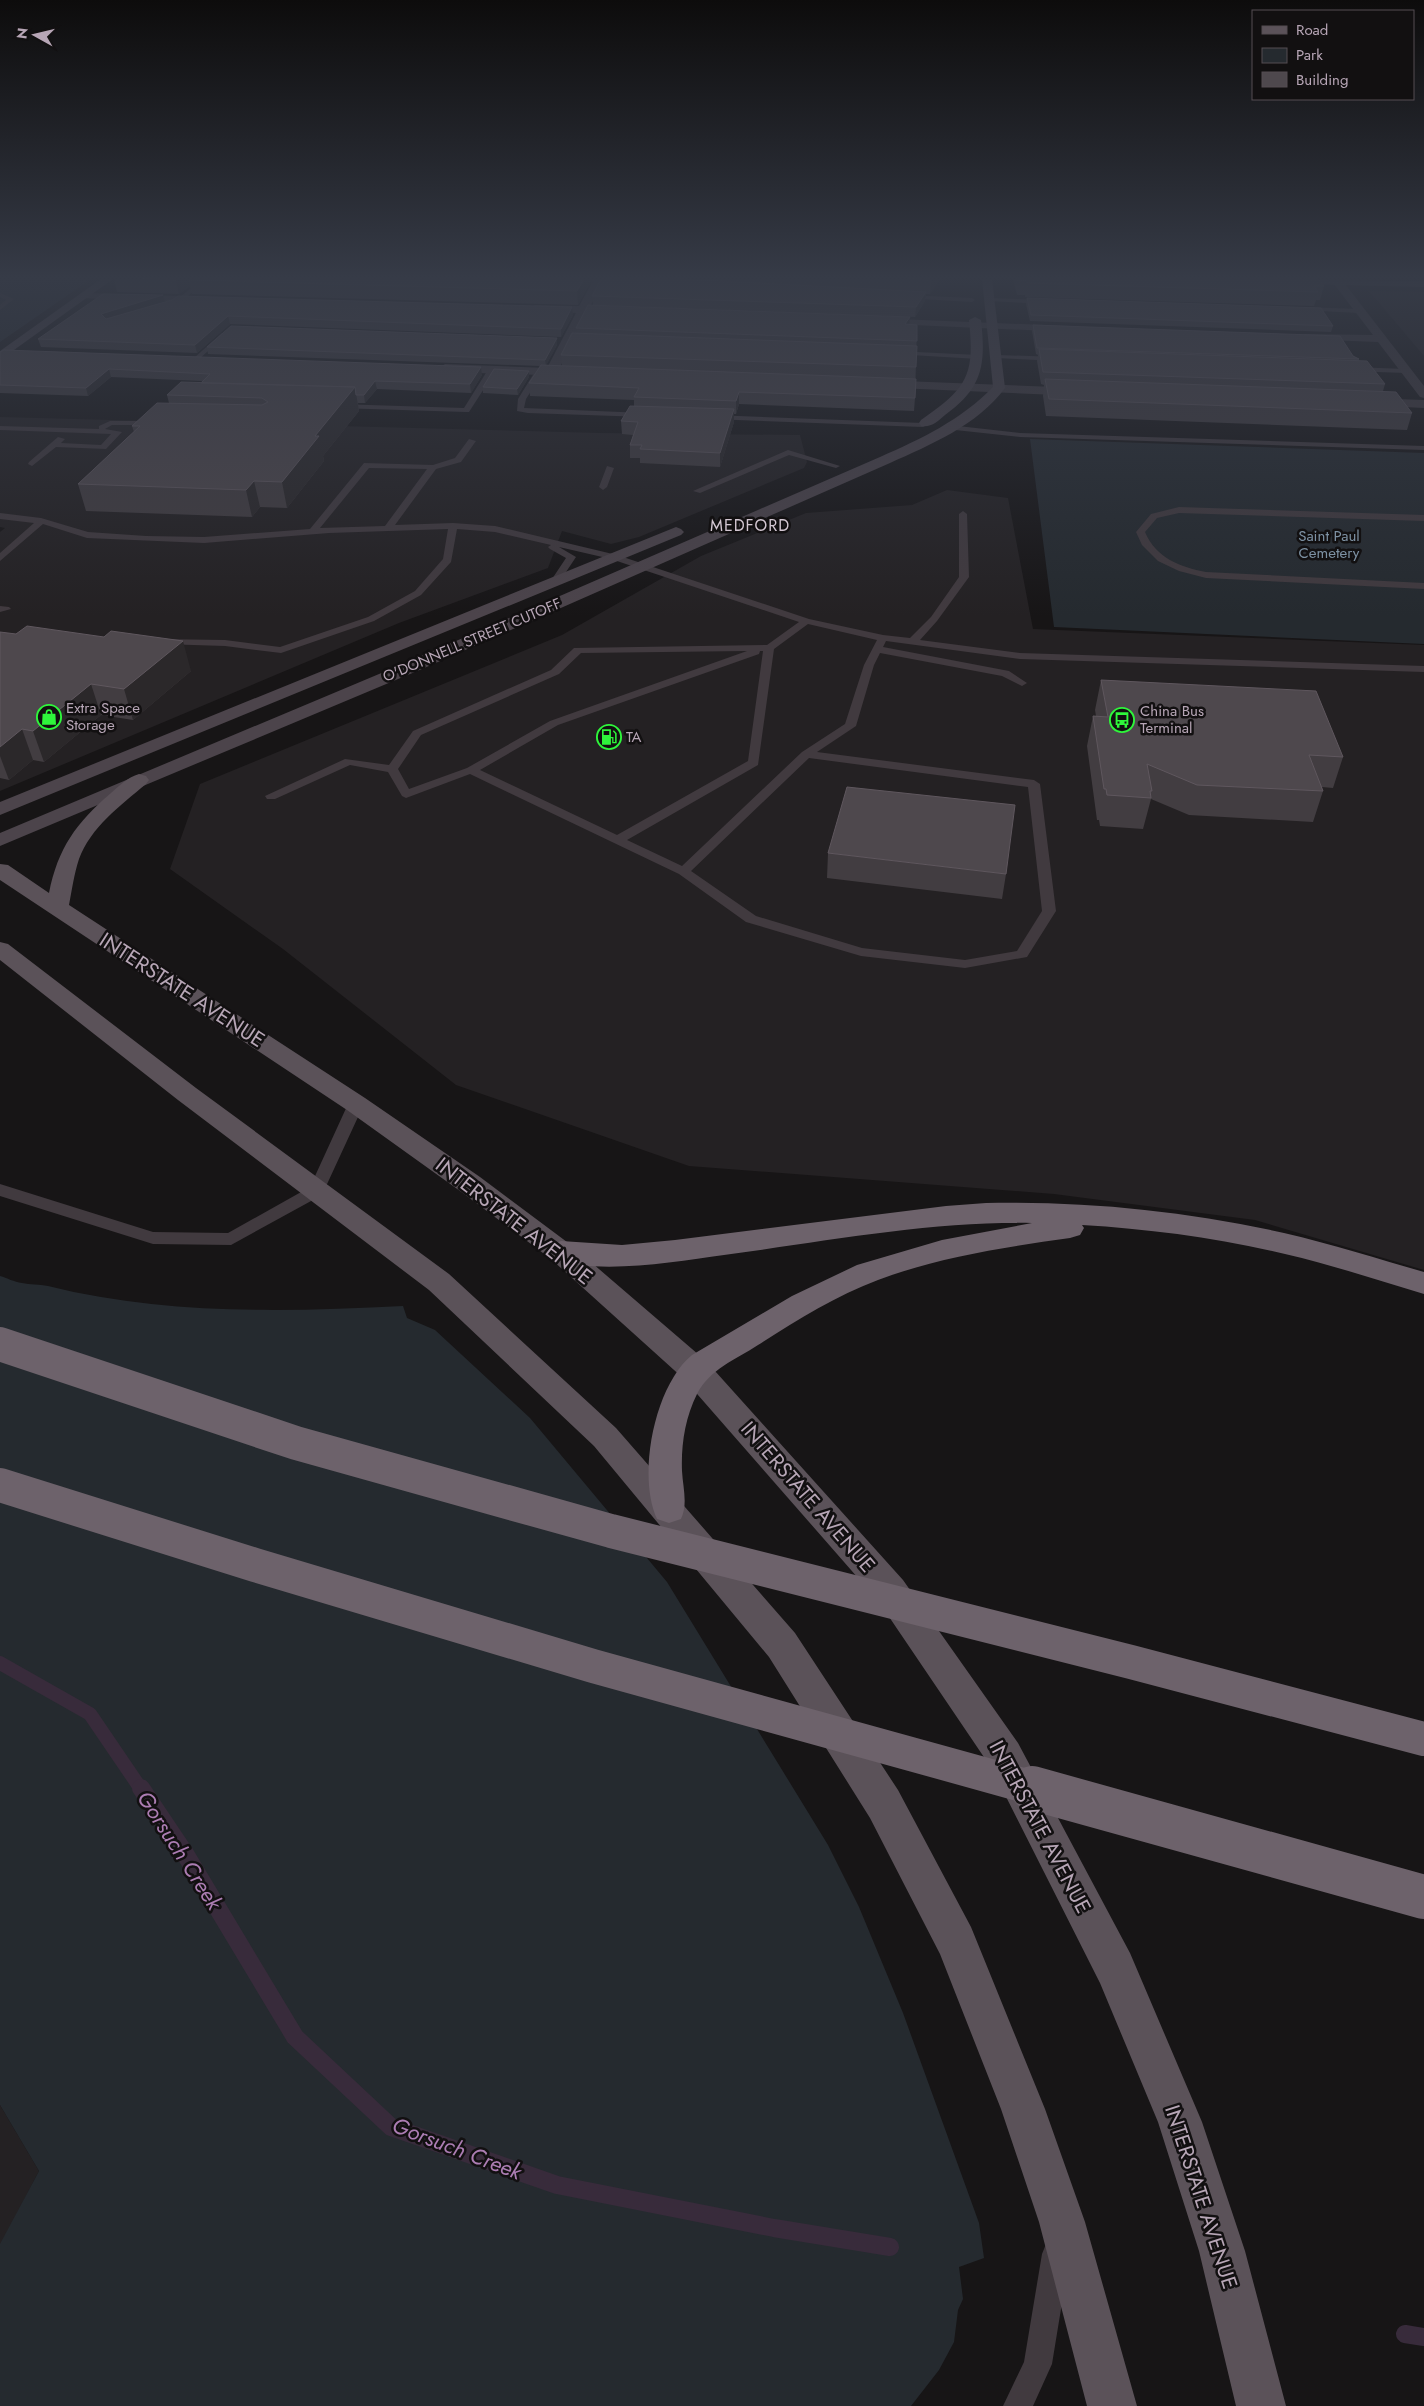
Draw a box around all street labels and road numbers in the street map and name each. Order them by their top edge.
street label: O'DONNELL STREET CUTOFF [379,592,565,688]
street label: INTERSTATE AVENUE [93,925,271,1055]
street label: INTERSTATE AVENUE [429,1150,599,1292]
street label: INTERSTATE AVENUE [734,1415,882,1579]
street label: INTERSTATE AVENUE [982,1735,1098,1919]
street label: INTERSTATE AVENUE [1157,2101,1245,2293]

